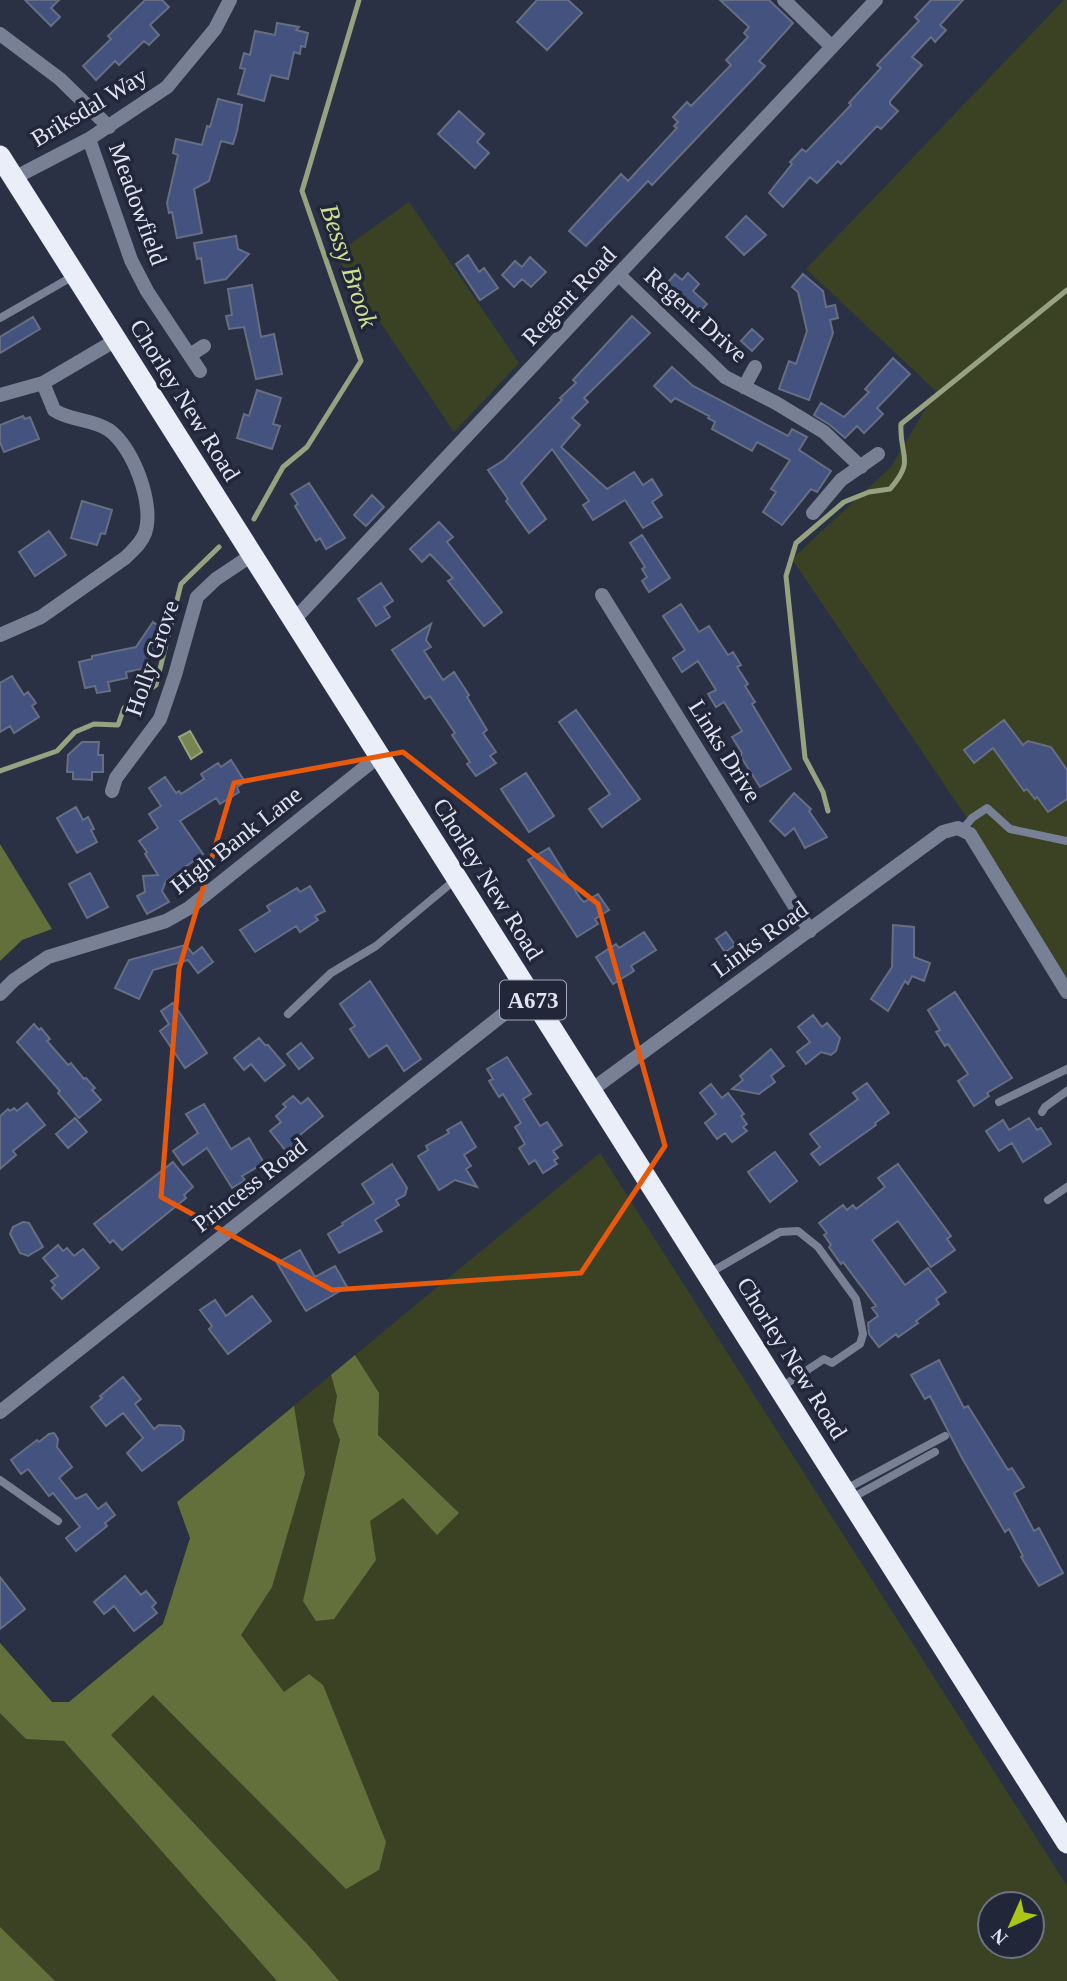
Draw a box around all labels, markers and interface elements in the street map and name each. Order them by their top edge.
street label: Briksdal Way [26,62,152,152]
street label: Meadowfield [104,139,172,269]
water label: Bessy Brook [314,201,384,332]
street label: Regent Road [517,242,621,350]
street label: Regent Drive [640,262,752,368]
street label: Chorley New Road [125,315,245,485]
street label: Holly Grove [120,597,184,719]
street label: Links Drive [683,695,767,807]
street label: High Bank Lane [165,781,307,899]
street label: Chorley New Road [428,794,548,964]
street label: Links Road [707,896,813,982]
road number: A673 [500,981,566,1020]
street label: Princess Road [188,1133,312,1237]
street label: Chorley New Road [732,1273,852,1443]
north arrow [976,1890,1046,1960]
text: N [987,1924,1012,1949]

